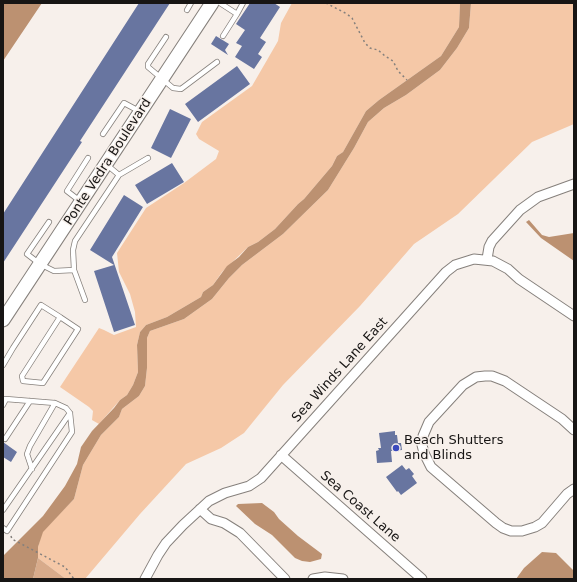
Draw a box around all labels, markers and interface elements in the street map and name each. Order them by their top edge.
street label: Ponte Vedra Boulevard [61,96,155,228]
street label: Sea Winds Lane East [289,314,391,426]
place label: Beach Shutters and Blinds [404,433,503,464]
marker: Beach Shutters and Blinds [391,443,401,453]
street label: Sea Coast Lane [317,468,403,546]

